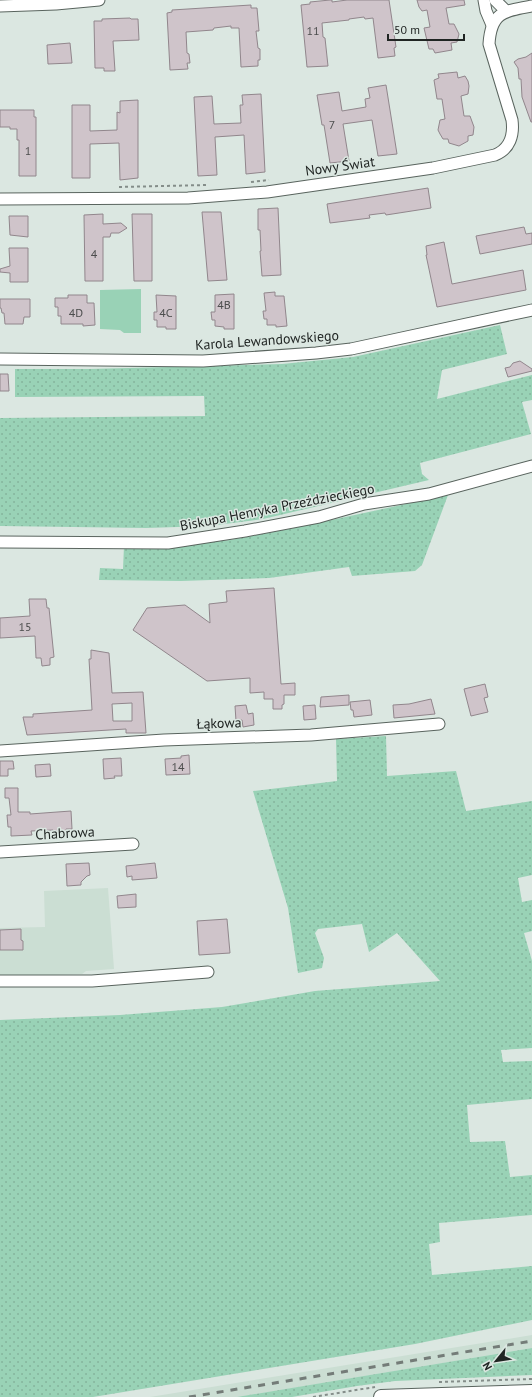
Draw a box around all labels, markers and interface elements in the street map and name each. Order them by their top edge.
scale bar [388,16,464,42]
text: 50 m [394,22,420,37]
house number: 11 [306,23,320,38]
house number: 7 [329,117,335,132]
house number: 1 [25,143,31,158]
street label: Nowy Świat [304,152,376,180]
house number: 4 [91,246,98,261]
house number: 4B [217,297,231,312]
house number: 4D [69,305,83,320]
house number: 4C [159,305,173,320]
street label: Karola Lewandowskiego [195,326,339,354]
street label: Biskupa Henryka Przeździeckiego [178,479,376,535]
house number: 15 [18,619,32,634]
street label: Łąkowa [196,713,242,733]
house number: 14 [171,759,185,774]
street label: Chabrowa [35,822,95,844]
north arrow [476,1341,516,1381]
text: N [479,1359,495,1373]

